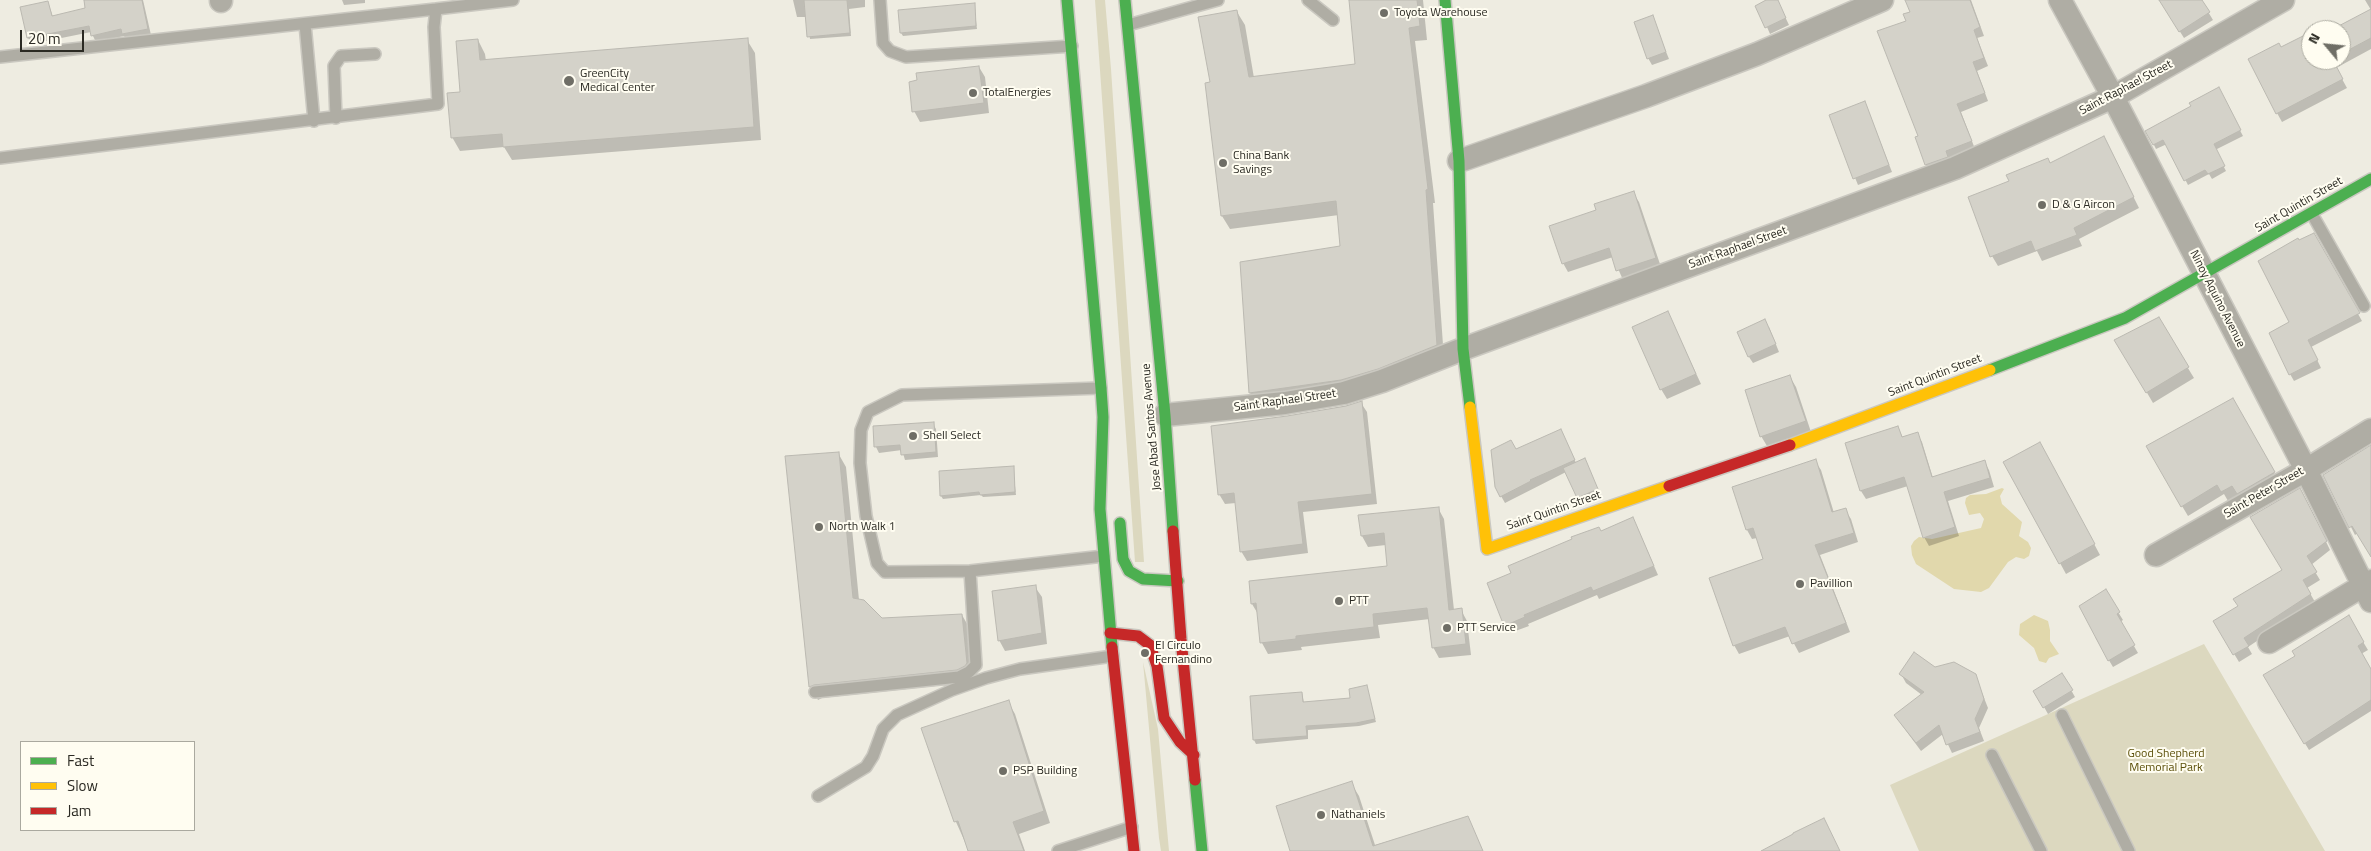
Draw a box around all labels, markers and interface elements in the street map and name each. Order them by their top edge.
place label: Toyota Warehouse [1394,6,1488,20]
marker: Toyota Warehouse [1378,7,1390,19]
scale bar [22,20,86,52]
north arrow [2301,20,2351,70]
text: 20 m [28,27,61,50]
text: N [2302,29,2325,47]
street label: Saint Raphael Street [2077,57,2175,119]
place label: GreenCity Medical Center [580,67,655,95]
marker: GreenCity Medical Center [562,74,576,88]
place label: TotalEnergies [983,86,1051,100]
marker: TotalEnergies [967,87,979,99]
place label: China Bank Savings [1233,149,1289,177]
marker: China Bank Savings [1217,157,1229,169]
street label: Saint Quintin Street [2253,174,2345,236]
place label: D & G Aircon [2052,198,2115,212]
marker: D & G Aircon [2036,199,2048,211]
street label: Saint Raphael Street [1687,224,1789,272]
street label: Ninoy Aquino Avenue [2186,248,2248,350]
street label: Saint Quintin Street [1886,352,1984,400]
street label: Jose Abad Santos Avenue [1139,363,1165,491]
street label: Saint Raphael Street [1233,387,1337,415]
place label: Shell Select [923,429,981,443]
marker: Shell Select [907,430,919,442]
street label: Saint Peter Street [2222,464,2306,522]
street label: Saint Quintin Street [1505,488,1603,534]
place label: North Walk 1 [829,520,895,534]
marker: North Walk 1 [813,521,825,533]
place label: Pavillion [1810,577,1852,591]
marker: Pavillion [1794,578,1806,590]
place label: PTT [1349,594,1369,608]
marker: PTT [1333,595,1345,607]
place label: PTT Service [1457,621,1516,635]
marker: PTT Service [1441,622,1453,634]
place label: El Circulo Fernandino [1155,639,1212,667]
marker: El Circulo Fernandino [1139,647,1151,659]
legend [20,741,195,831]
park label: Good Shepherd Memorial Park [2127,747,2205,775]
text: Fast [67,749,94,772]
place label: PSP Building [1013,764,1077,778]
marker: PSP Building [997,765,1009,777]
text: Slow [67,774,98,797]
text: Jam [67,799,91,822]
place label: Nathaniels [1331,808,1385,822]
marker: Nathaniels [1315,809,1327,821]

